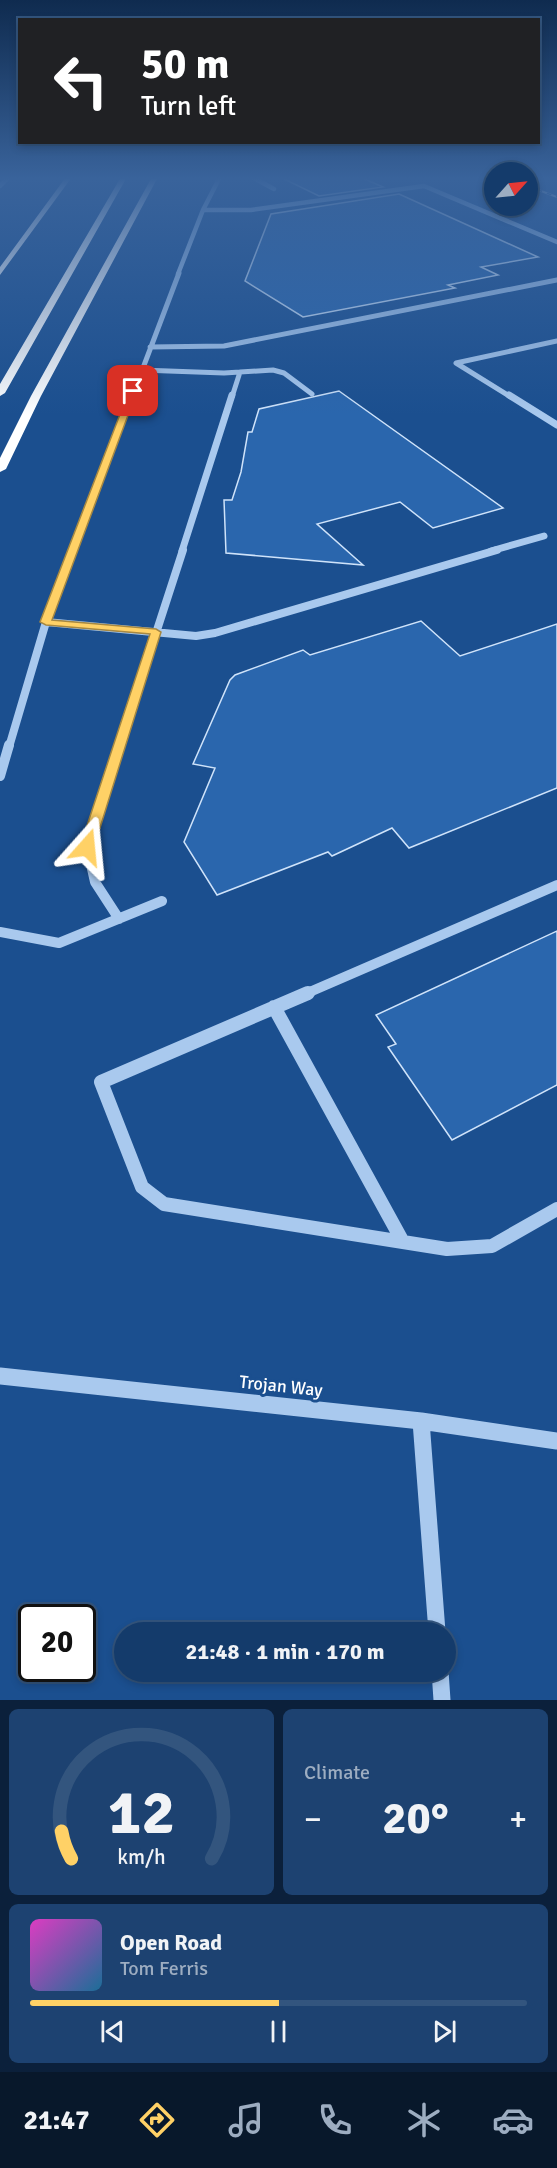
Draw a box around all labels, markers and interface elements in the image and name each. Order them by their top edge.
text: 50 m [141,39,230,90]
icon: left [42,42,120,120]
text: Turn left [141,90,236,123]
north arrow [484,162,538,216]
map controls [484,162,538,216]
pin [107,365,158,416]
icon: arrive [116,374,149,407]
position arrow [55,815,119,879]
street label: Trojan Way [238,1371,324,1401]
speed limit sign: 20 [18,1604,96,1682]
text: 21:48 · 1 min · 170 m [185,1638,385,1665]
text: Climate [304,1760,370,1785]
text: 12 [108,1774,175,1851]
text: 20° [382,1791,449,1846]
text: − [304,1799,322,1840]
text: + [509,1799,527,1840]
text: km/h [117,1844,166,1870]
text: Open Road [120,1929,222,1956]
text: Tom Ferris [120,1956,208,1981]
icon: previous [96,2015,129,2048]
icon: pause [262,2015,295,2048]
icon: next [428,2015,461,2048]
icon: directions [136,2099,178,2141]
icon: music [225,2099,267,2141]
icon: phone [314,2099,356,2141]
icon: climate [403,2099,445,2141]
icon: car [492,2099,534,2141]
text: 21:47 [23,2104,90,2137]

